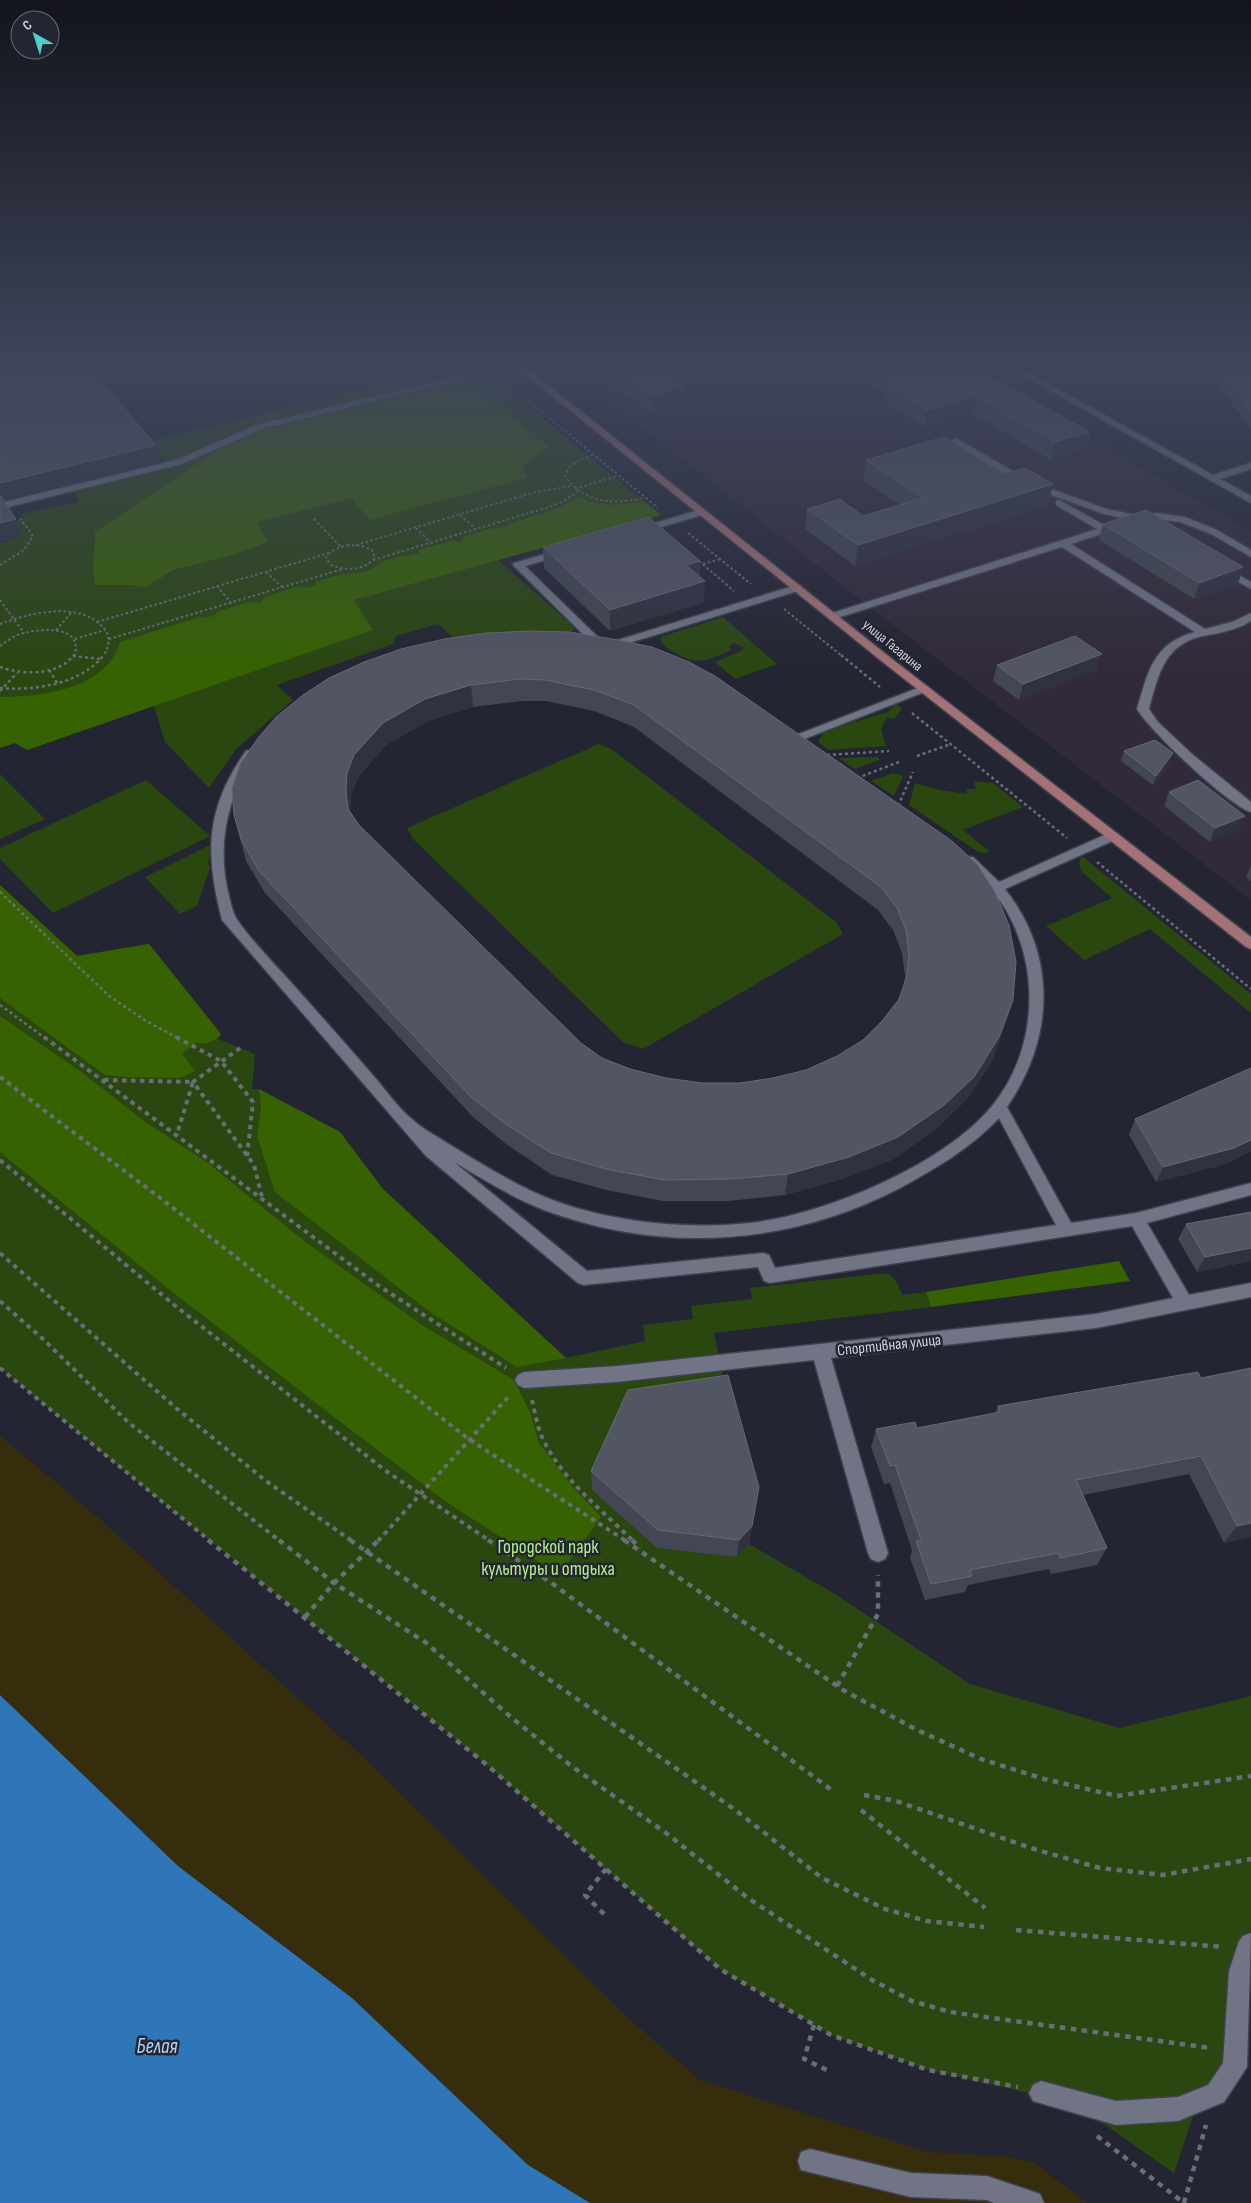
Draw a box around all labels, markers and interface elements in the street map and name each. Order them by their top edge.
north arrow [10,10,60,60]
text: С [19,16,35,34]
street label: улица Гагарина [859,616,926,675]
street label: Спортивная улица [836,1331,942,1360]
park label: Городской парк культуры и отдыха [481,1536,615,1581]
water label: Белая [136,2034,178,2059]

